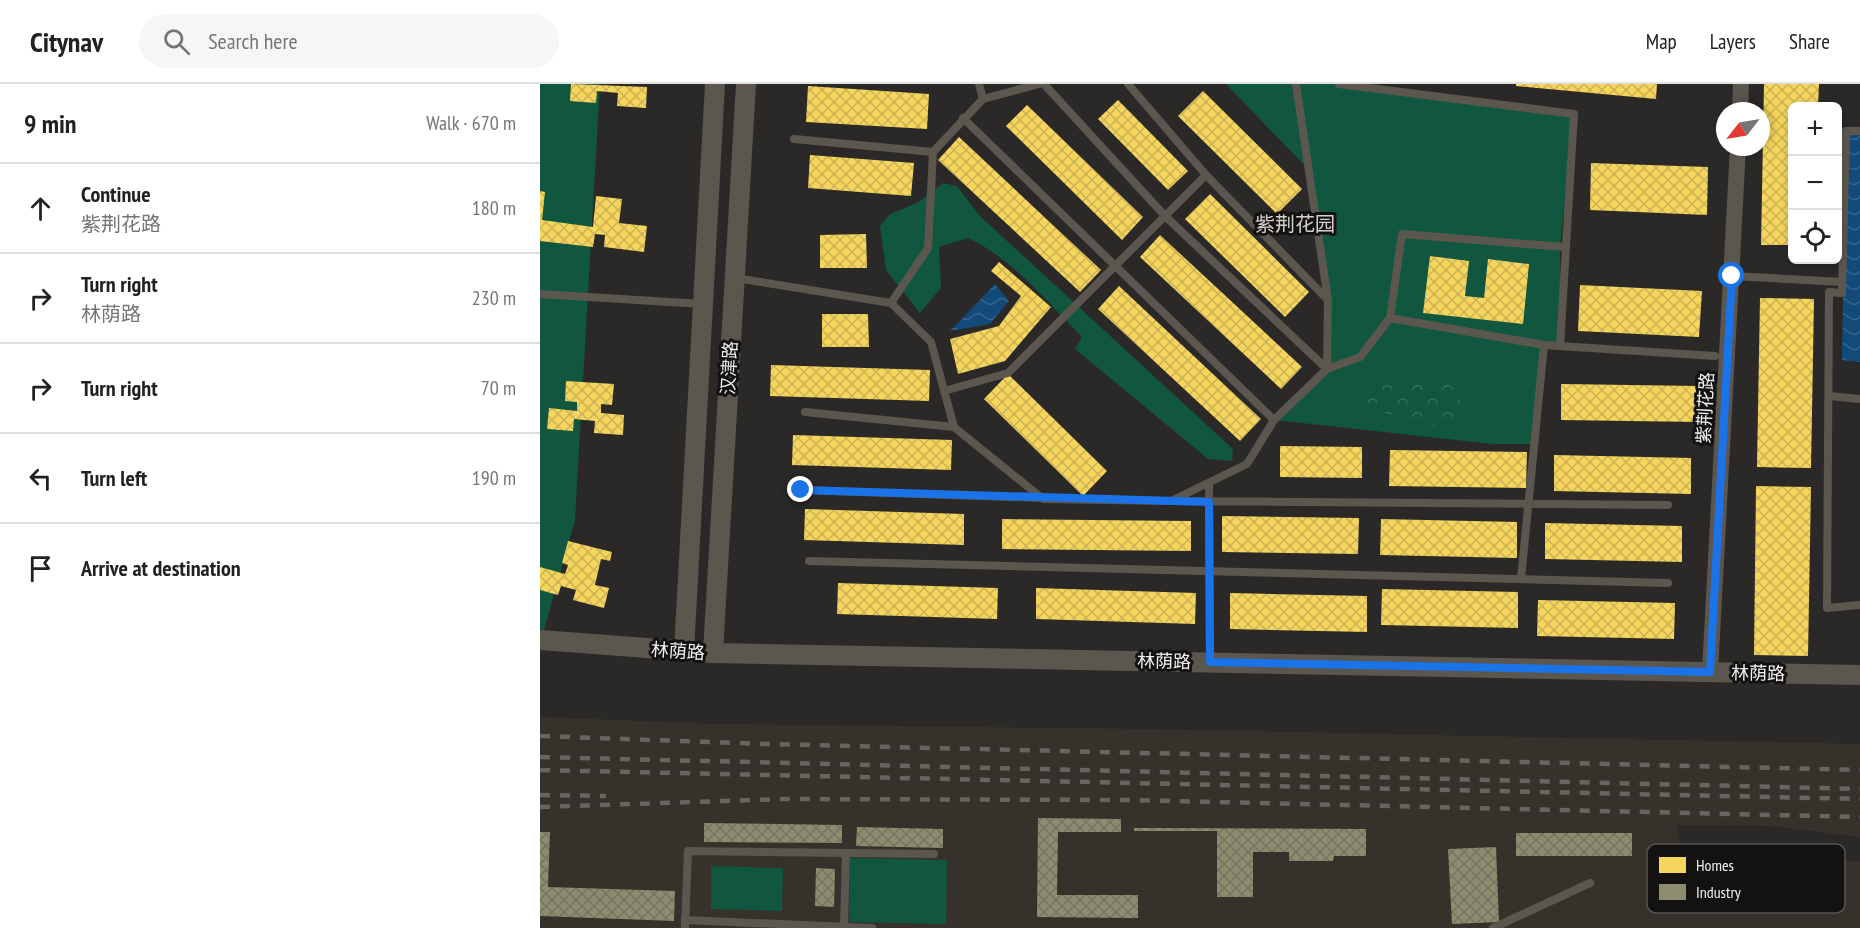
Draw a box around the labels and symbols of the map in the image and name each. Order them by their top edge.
north arrow [1716,102,1770,156]
district label: 紫荆花园 [1255,211,1335,237]
route start [1718,262,1744,288]
street label: 汉津路 [716,340,742,396]
street label: 紫荆花路 [1692,371,1718,445]
route end [787,476,813,502]
street label: 林荫路 [650,638,706,664]
street label: 林荫路 [1137,649,1191,673]
street label: 林荫路 [1731,661,1785,685]
legend [1647,844,1845,913]
text: Homes [1696,855,1734,875]
text: Industry [1696,882,1741,902]

